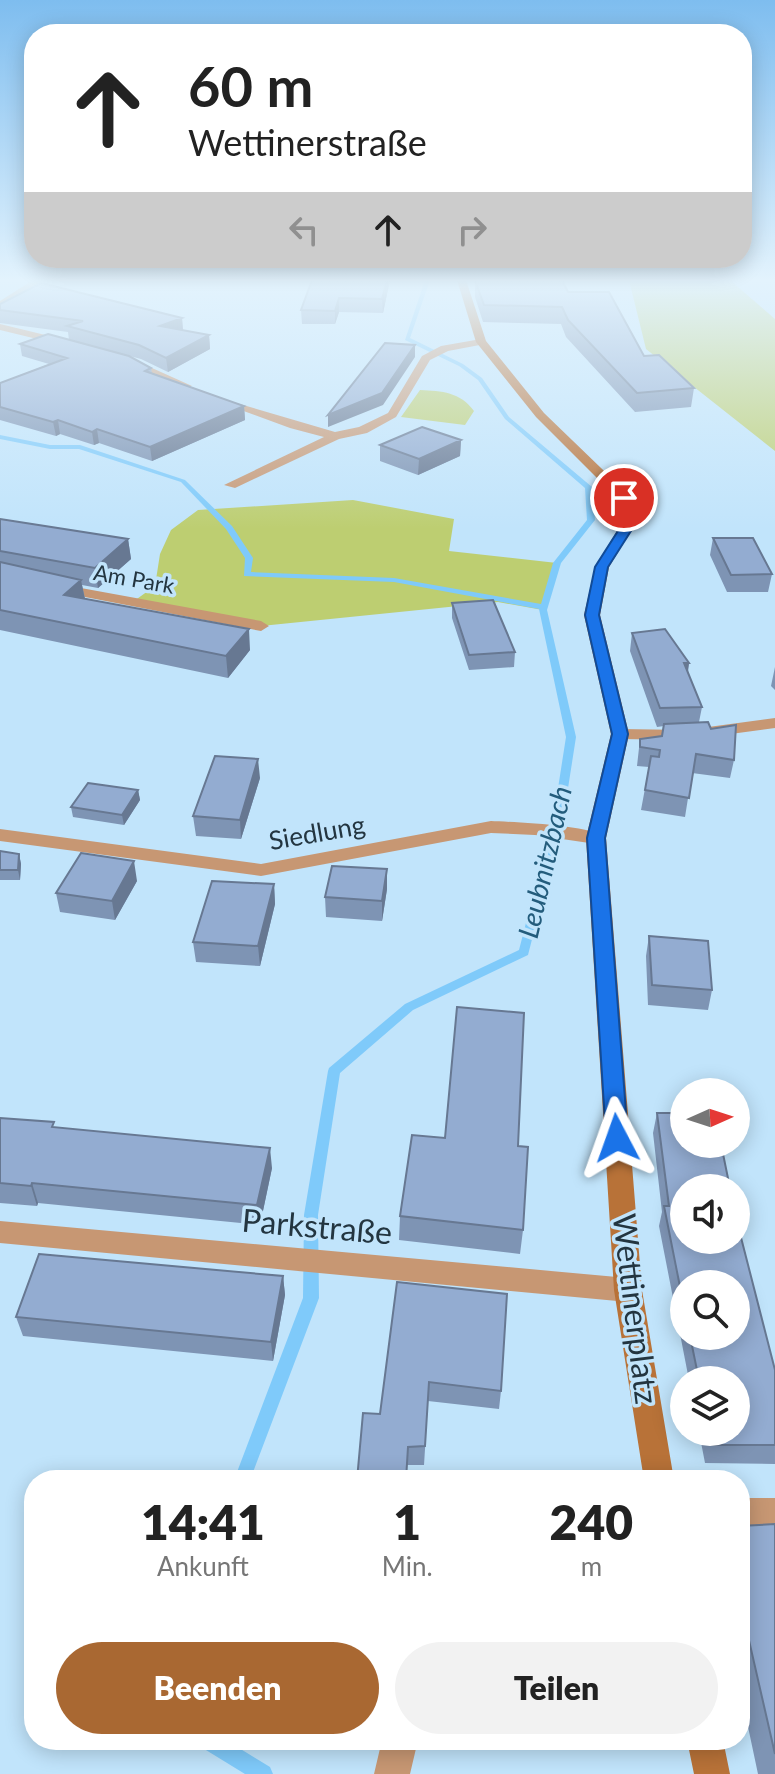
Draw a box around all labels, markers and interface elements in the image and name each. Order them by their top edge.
text: 60 m [188,52,313,119]
icon: ahead [56,56,160,160]
text: Wettinerstraße [188,120,427,164]
icon: left [282,208,326,252]
icon: ahead [366,208,410,252]
icon: right [450,208,494,252]
pin [590,464,658,532]
icon: arrive [602,476,646,520]
street label: Am Park [92,558,177,599]
water label: Leubnitzbach [510,782,578,941]
street label: Siedlung [266,808,367,856]
north arrow [670,1078,750,1158]
map controls [670,1078,750,1446]
position arrow [575,1096,659,1180]
button: sound [670,1174,750,1254]
street label: Parkstraße [240,1200,394,1251]
street label: Wettinerplatz [605,1211,668,1406]
button: search [670,1270,750,1350]
button: layers [670,1366,750,1446]
text: 14:41 [141,1493,265,1550]
text: 1 [393,1493,421,1550]
text: 240 [550,1493,633,1550]
text: Ankunft [157,1550,249,1582]
text: Min. [382,1550,433,1582]
text: m [581,1550,602,1582]
button: Beenden [56,1642,379,1734]
button: Teilen [395,1642,718,1734]

